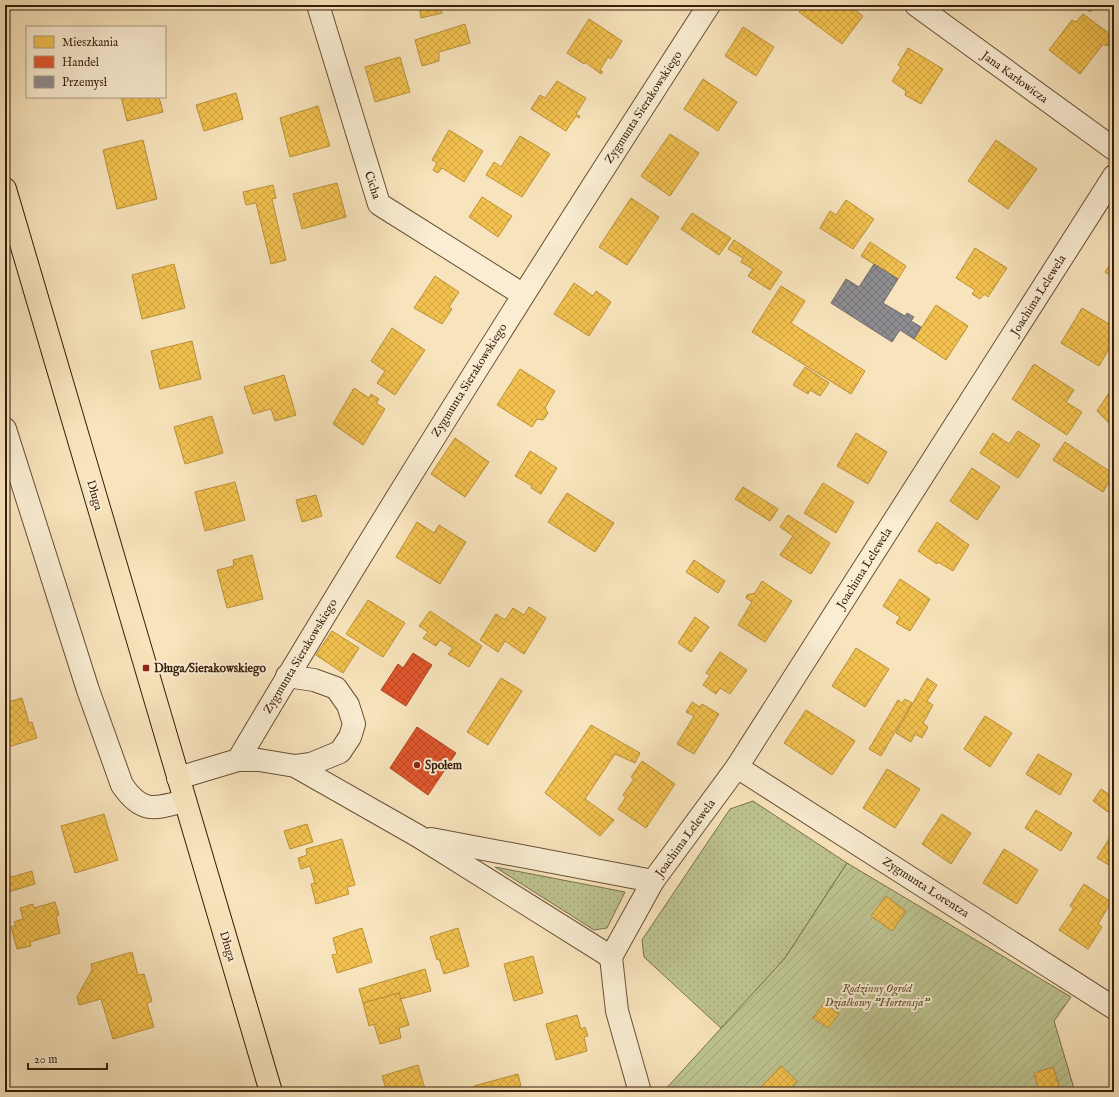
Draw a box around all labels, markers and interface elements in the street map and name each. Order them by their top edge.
legend [26,26,166,98]
text: Mieszkania [62,35,119,50]
street label: Jana Karłowicza [976,47,1052,108]
street label: Zygmunta Sierakowskiego [601,48,686,166]
text: Handel [62,55,100,70]
text: Przemysł [62,75,108,90]
street label: Cicha [361,169,384,202]
street label: Joachima Lelewela [1006,251,1071,341]
street label: Zygmunta Sierakowskiego [428,320,511,440]
street label: Długa [83,478,106,513]
street label: Joachima Lelewela [832,524,897,614]
street label: Zygmunta Sierakowskiego [260,596,341,716]
place label: Długa/Sierakowskiego [154,661,267,677]
marker: Długa/Sierakowskiego [141,663,151,673]
place label: Społem [425,758,463,774]
marker: Społem [412,760,422,770]
street label: Joachima Lelewela [651,796,720,882]
street label: Zygmunta Lorentza [880,854,973,921]
street label: Długa [216,929,239,964]
park label: Rodzinny Ogród Działkowy "Hortensja" [825,981,930,1010]
scale bar [28,1045,107,1071]
text: 20 m [34,1052,57,1067]

